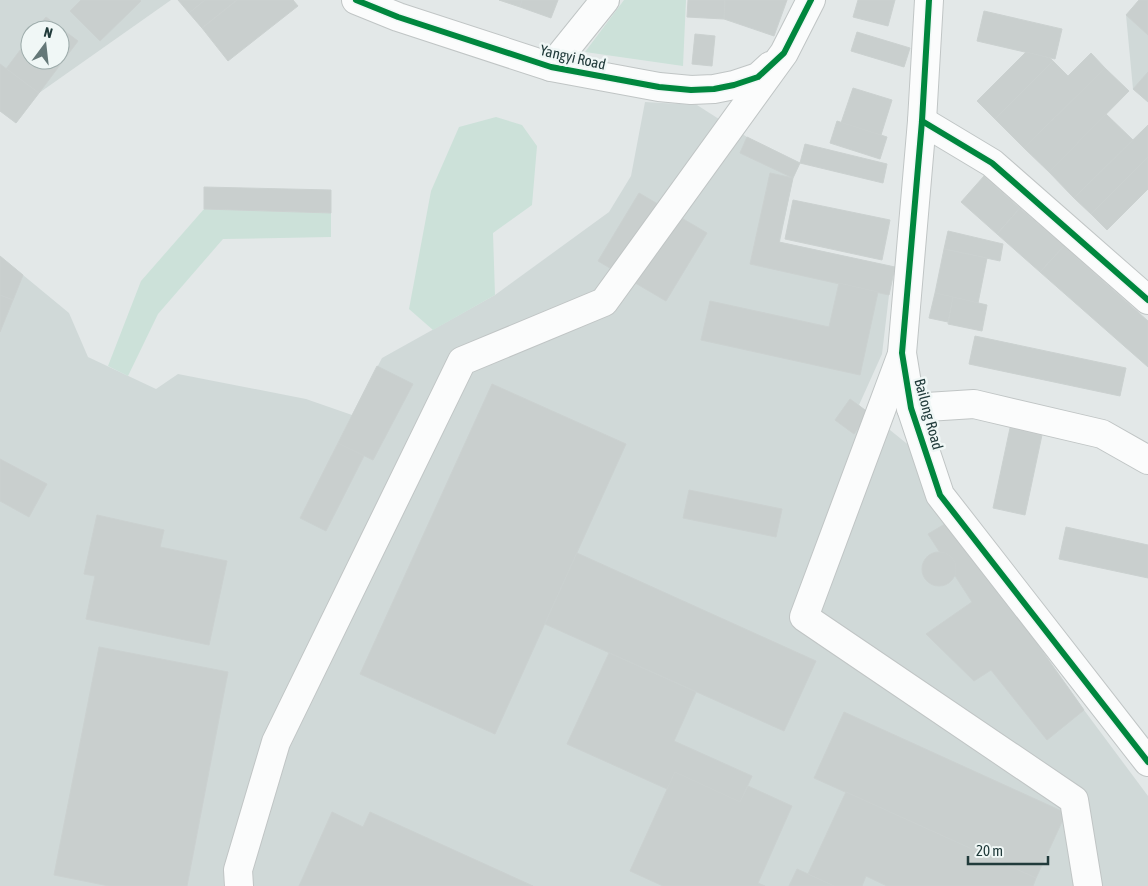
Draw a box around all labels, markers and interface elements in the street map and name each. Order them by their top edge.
north arrow [20,20,70,70]
text: N [42,24,54,41]
street label: Yangyi Road [539,41,607,73]
street label: Bailong Road [911,377,947,451]
scale bar [968,834,1048,866]
text: 20 m [976,842,1003,859]

